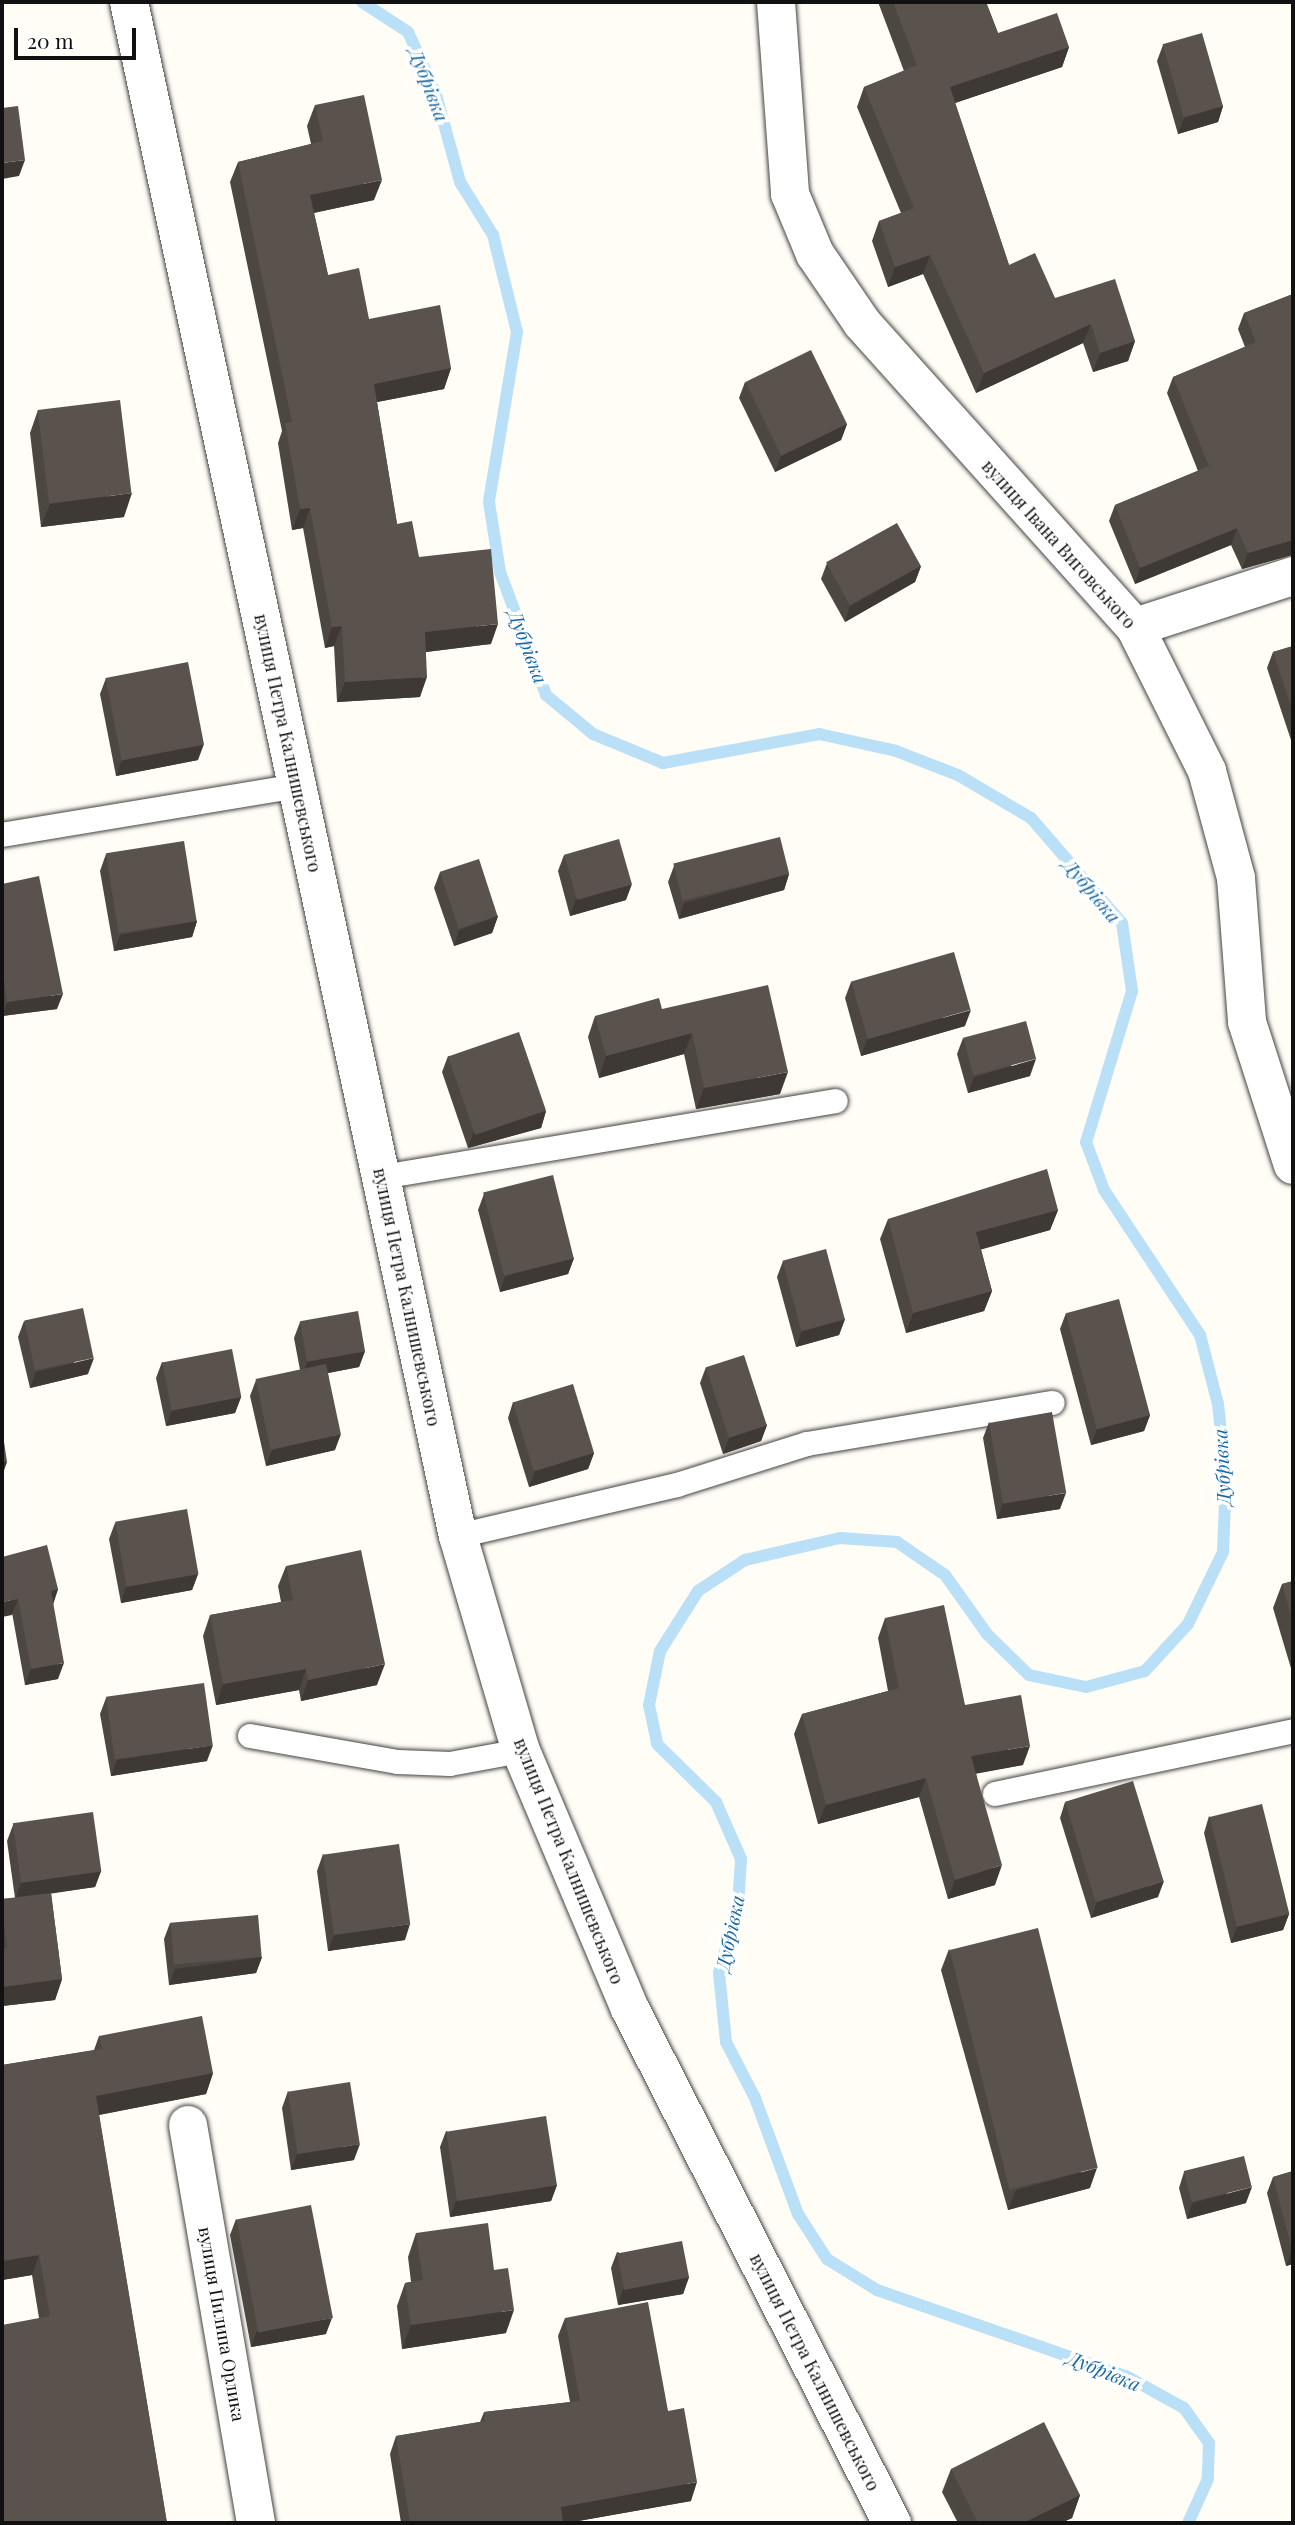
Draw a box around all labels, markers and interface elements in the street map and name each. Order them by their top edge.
scale bar [18,14,140,58]
text: 20 m [27,26,74,54]
water label: Дубрівка [405,45,453,125]
street label: вулиця Івана Виговського [978,455,1140,633]
water label: Дубрівка [504,607,552,687]
street label: вулиця Петра Калнишевського [250,612,326,874]
water label: Дубрівка [1059,854,1125,928]
street label: вулиця Петра Калнишевського [369,1166,445,1428]
water label: Дубрівка [1209,1428,1235,1506]
street label: вулиця Петра Калнишевського [510,1735,628,1987]
water label: Дубрівка [711,1893,749,1973]
street label: вулиця Пилипа Орлика [194,2225,250,2423]
street label: вулиця Петра Калнишевського [746,2250,884,2494]
water label: Дубрівка [1064,2346,1144,2396]

